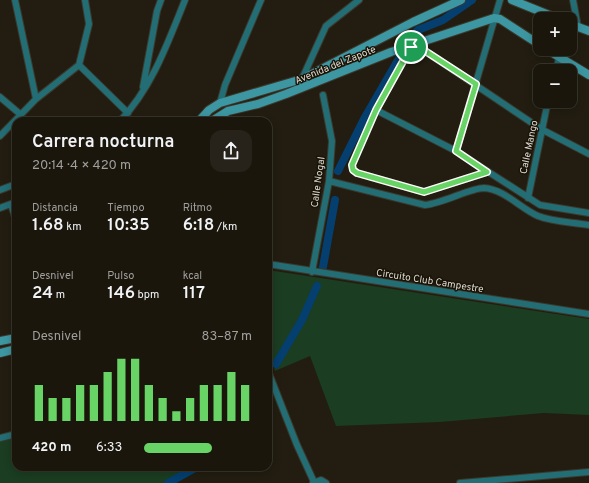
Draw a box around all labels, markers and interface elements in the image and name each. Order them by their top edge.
map controls [533,12,577,108]
button: + [533,12,577,56]
pin [394,30,428,64]
icon: arrive [400,36,422,58]
street label: Avenida del Zapote [293,43,378,88]
button: − [533,64,577,108]
street label: Calle Mango [517,119,542,175]
button: share [210,130,252,172]
text: Carrera nocturna [32,131,174,154]
street label: Calle Nogal [308,156,328,208]
text: 20:14 · 4 × 420 m [32,158,131,174]
text: Distancia [32,201,78,215]
text: Tiempo [107,201,145,215]
text: Ritmo [183,201,212,215]
text: 1.68 [32,215,64,237]
text: 10:35 [107,215,150,237]
text: 6:18 [183,215,214,237]
text: km [64,220,81,234]
text: /km [214,220,237,234]
street label: Circuito Club Campestre [375,267,484,296]
text: Desnivel [32,269,74,283]
text: Pulso [107,269,134,283]
text: kcal [183,269,202,283]
text: 24 [32,283,53,305]
text: 146 [107,283,135,305]
text: 117 [183,283,205,305]
text: m [53,288,65,302]
text: bpm [135,288,159,302]
text: Desnivel [32,329,81,345]
text: 83–87 m [202,329,252,345]
text: 420 m [32,440,72,456]
text: 6:33 [96,440,122,456]

